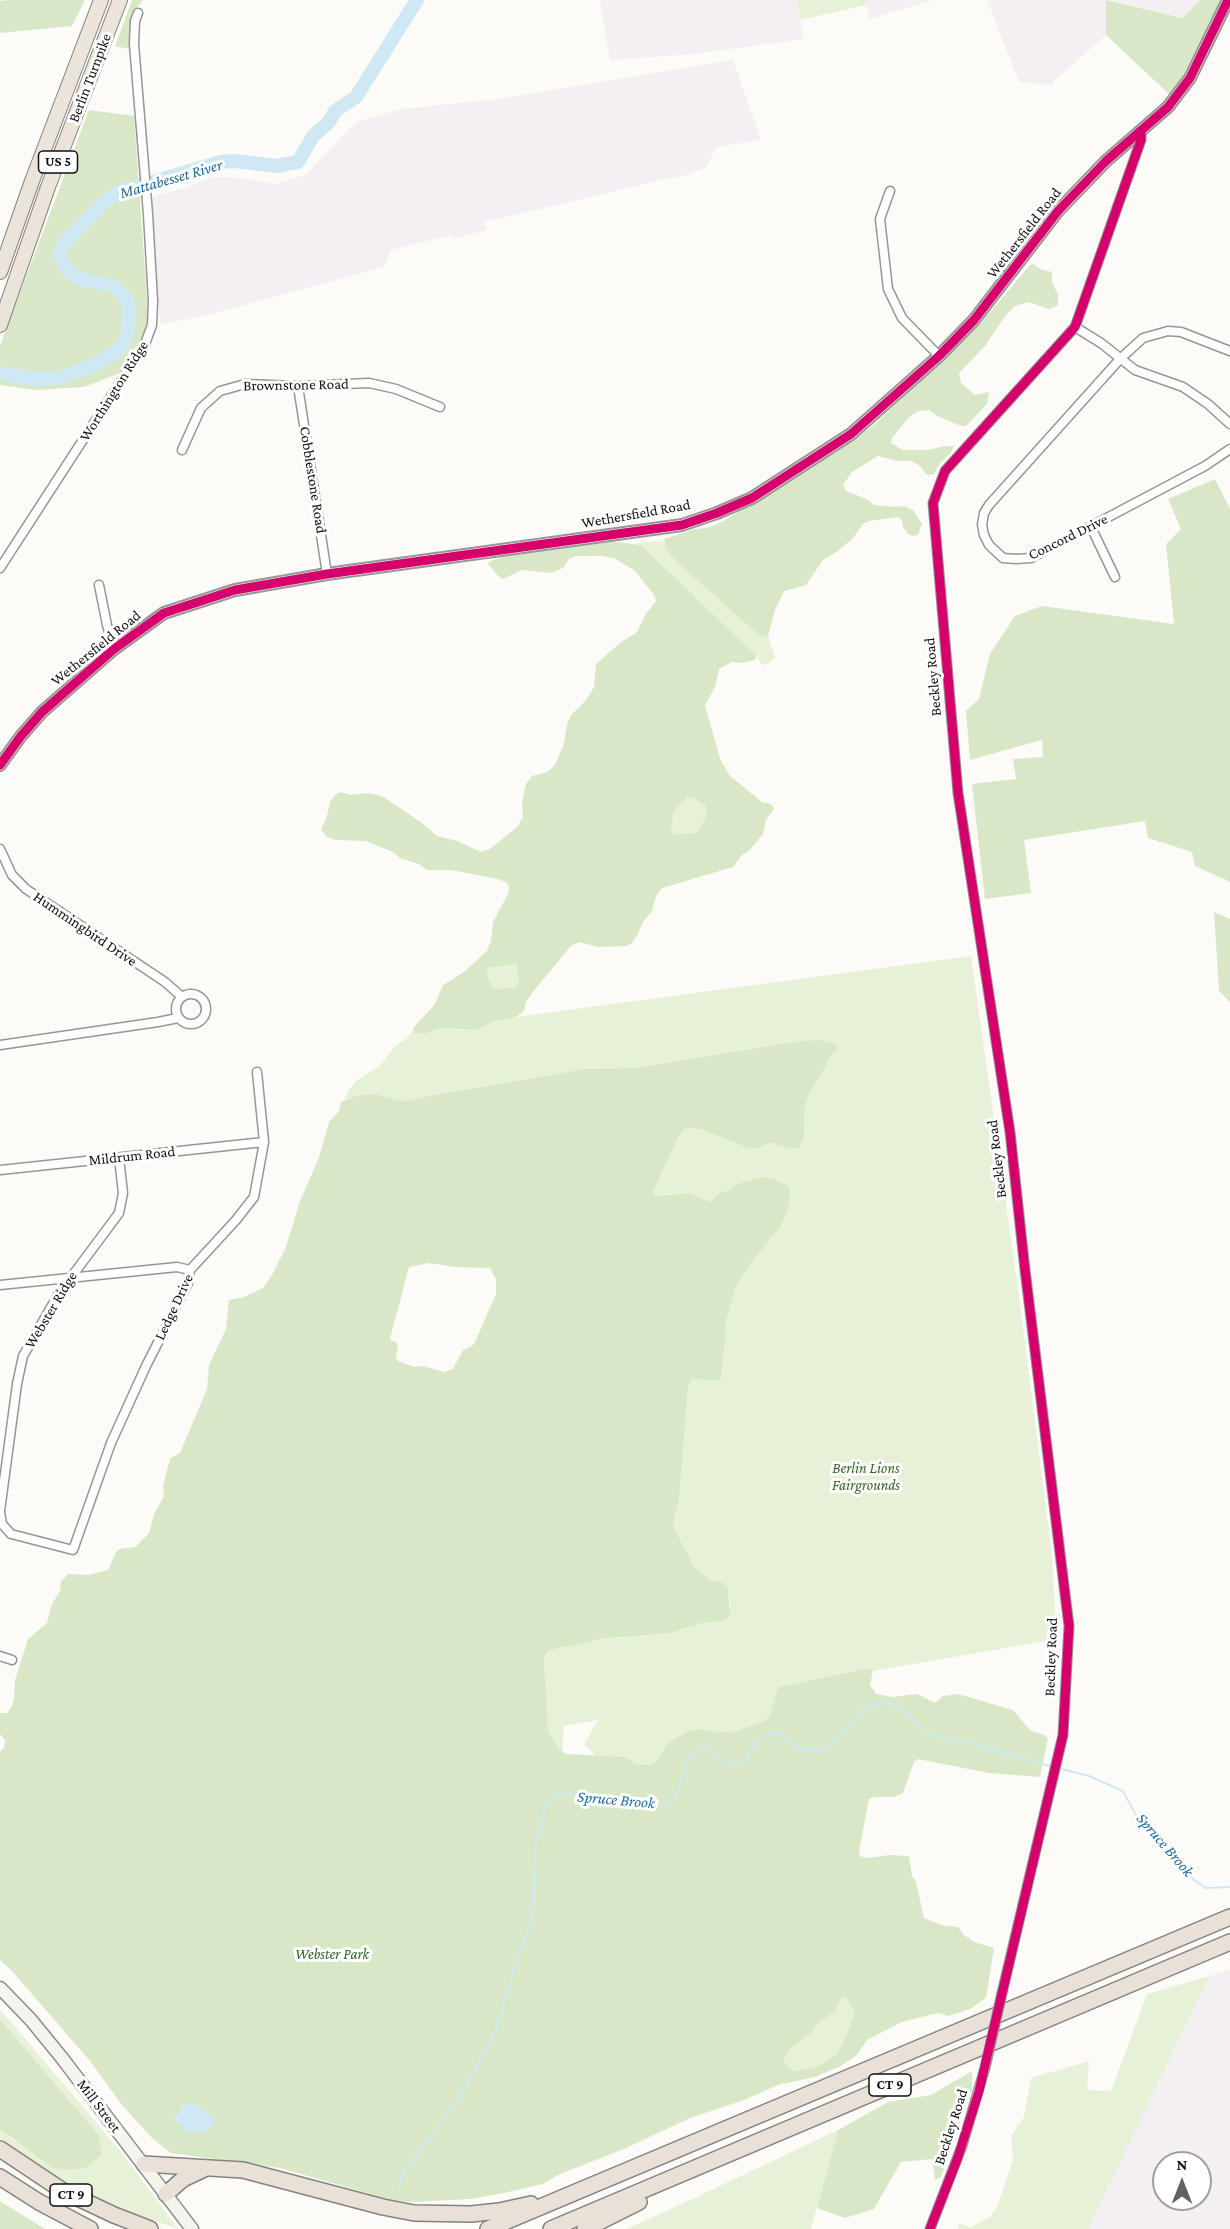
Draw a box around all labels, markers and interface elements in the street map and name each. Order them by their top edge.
street label: Berlin Turnpike [65,31,115,125]
road number: US 5 [38,151,78,173]
water label: Mattabesset River [117,155,225,203]
street label: Wethersfield Road [983,184,1065,282]
street label: Worthington Ridge [76,337,152,445]
street label: Brownstone Road [243,375,349,395]
street label: Cobblestone Road [296,425,330,535]
street label: Wethersfield Road [580,496,692,532]
street label: Concord Drive [1025,510,1111,564]
street label: Wethersfield Road [48,606,144,690]
street label: Beckley Road [921,637,945,717]
street label: Hummingbird Drive [30,888,140,970]
street label: Beckley Road [983,1119,1011,1199]
street label: Mildrum Road [88,1143,176,1169]
street label: Webster Ridge [21,1268,81,1352]
street label: Ledge Drive [151,1271,197,1343]
park label: Berlin Lions Fairgrounds [832,1459,900,1494]
street label: Beckley Road [1041,1617,1061,1697]
water label: Spruce Brook [576,1787,656,1813]
water label: Spruce Brook [1132,1809,1198,1881]
park label: Webster Park [295,1945,369,1963]
road number: CT 9 [869,2074,911,2096]
street label: Mill Street [73,2076,125,2136]
street label: Beckley Road [930,2087,972,2167]
north arrow [1152,2151,1212,2211]
text: N [1177,2156,1187,2173]
road number: CT 9 [50,2184,92,2206]

